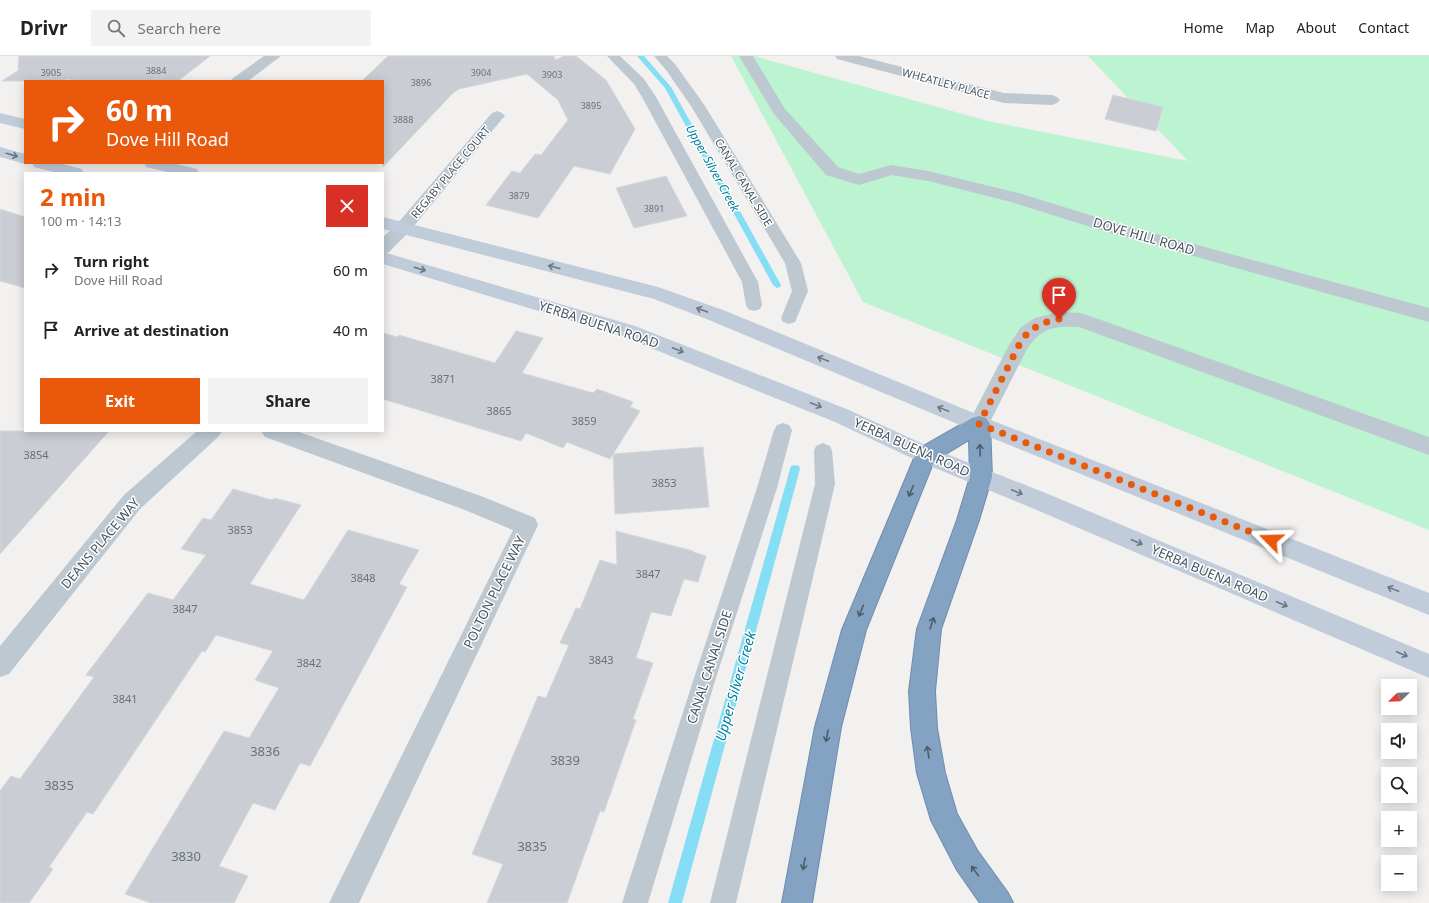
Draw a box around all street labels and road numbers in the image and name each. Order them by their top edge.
street label: WHEATLEY PLACE [901,64,991,102]
street label: REGABY PLACE COURT [407,123,493,221]
street label: CANAL CANAL SIDE [712,135,776,229]
street label: DOVE HILL ROAD [1091,213,1197,259]
street label: YERBA BUENA ROAD [537,296,661,352]
street label: YERBA BUENA ROAD [851,413,973,481]
street label: DEANS PLACE WAY [57,493,144,592]
street label: POLTON PLACE WAY [459,532,529,651]
street label: YERBA BUENA ROAD [1149,540,1271,606]
street label: CANAL CANAL SIDE [682,608,736,726]

